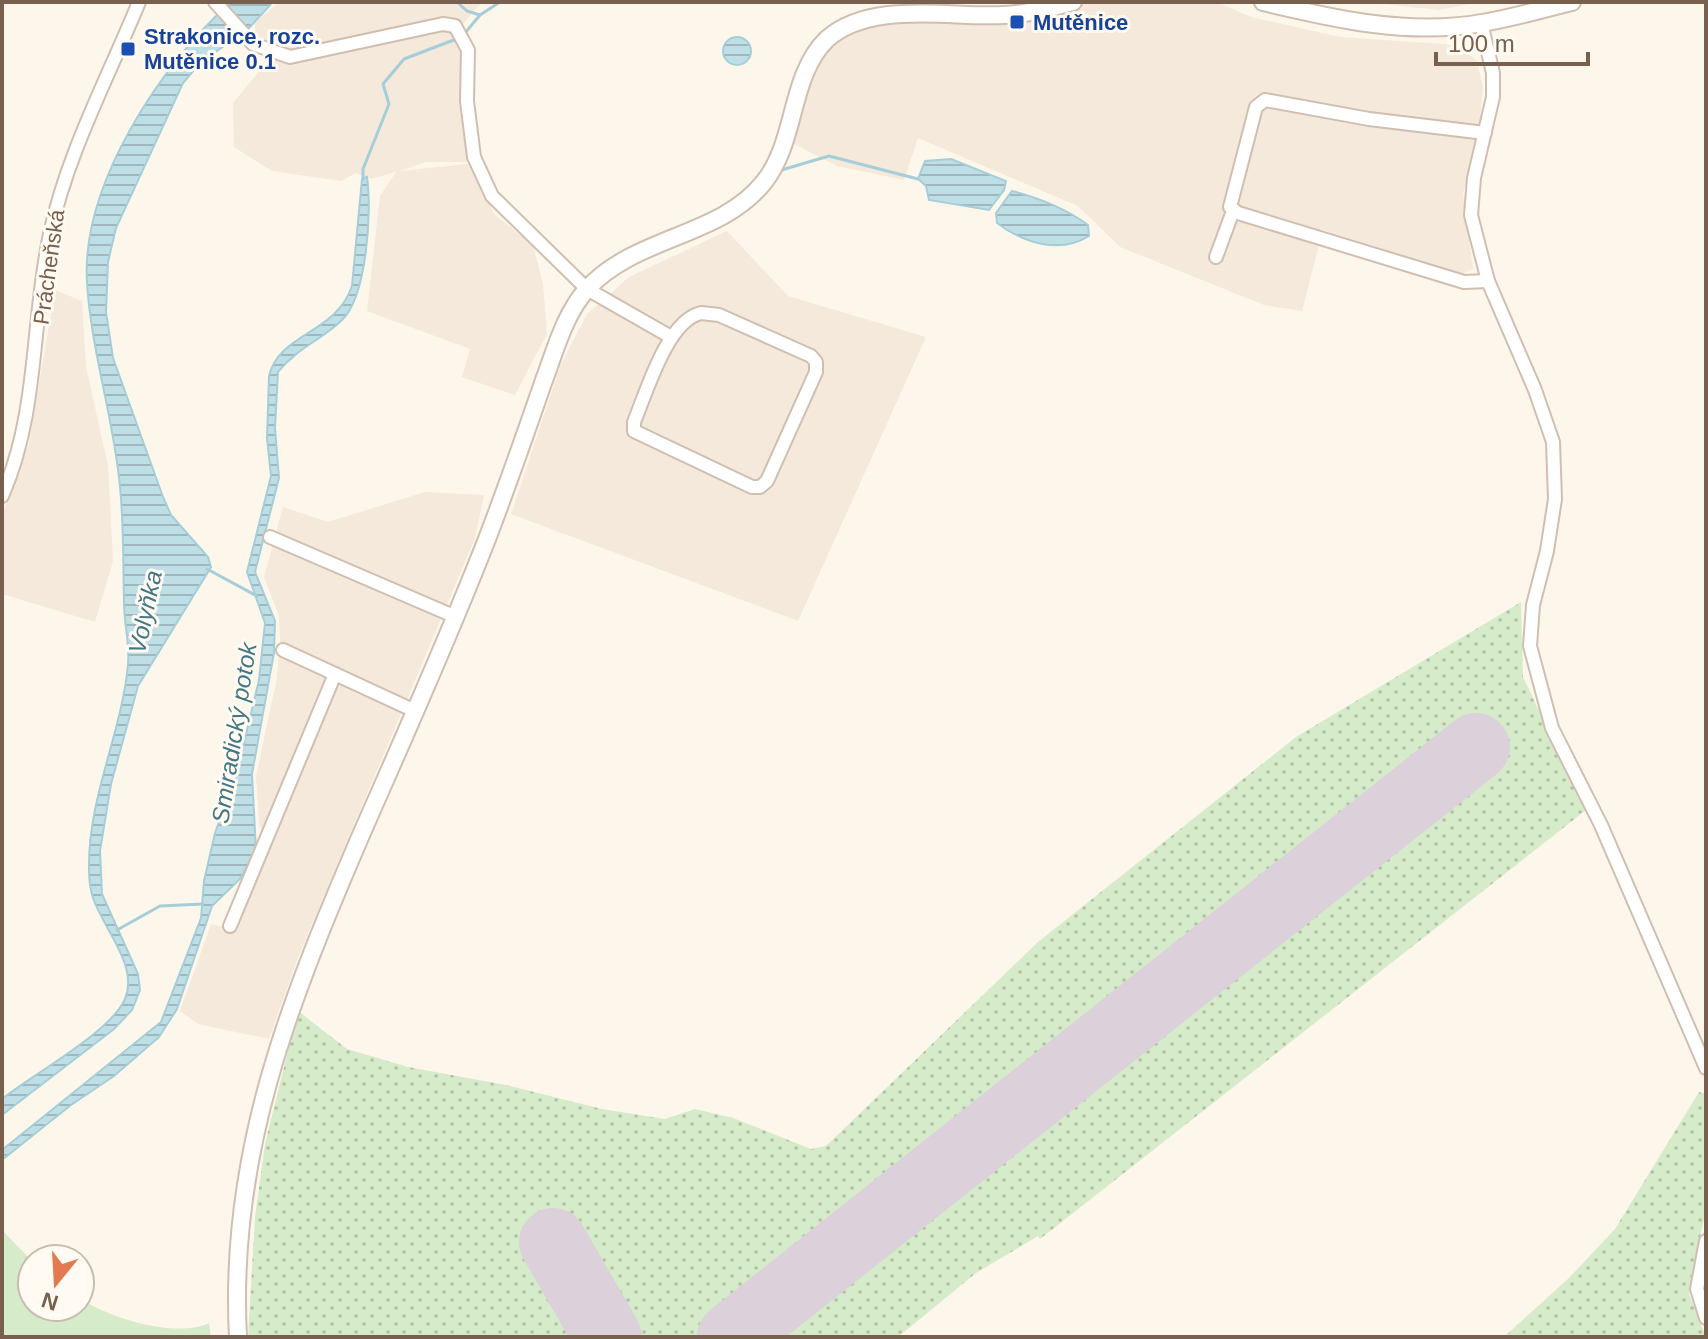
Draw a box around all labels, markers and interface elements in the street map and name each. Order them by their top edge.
place label: Mutěnice [1033,10,1128,35]
marker: Mutěnice [1008,13,1026,31]
scale bar [1436,16,1588,66]
place label: Strakonice, rozc. Mutěnice 0.1 [144,24,320,74]
text: 100 m [1448,30,1515,57]
marker: Strakonice, rozc. Mutěnice 0.1 [119,40,137,58]
street label: Prácheňská [29,207,70,326]
water label: Volyňka [123,568,167,656]
water label: Smiradický potok [206,639,262,825]
north arrow [16,1243,96,1323]
text: N [39,1287,61,1316]

